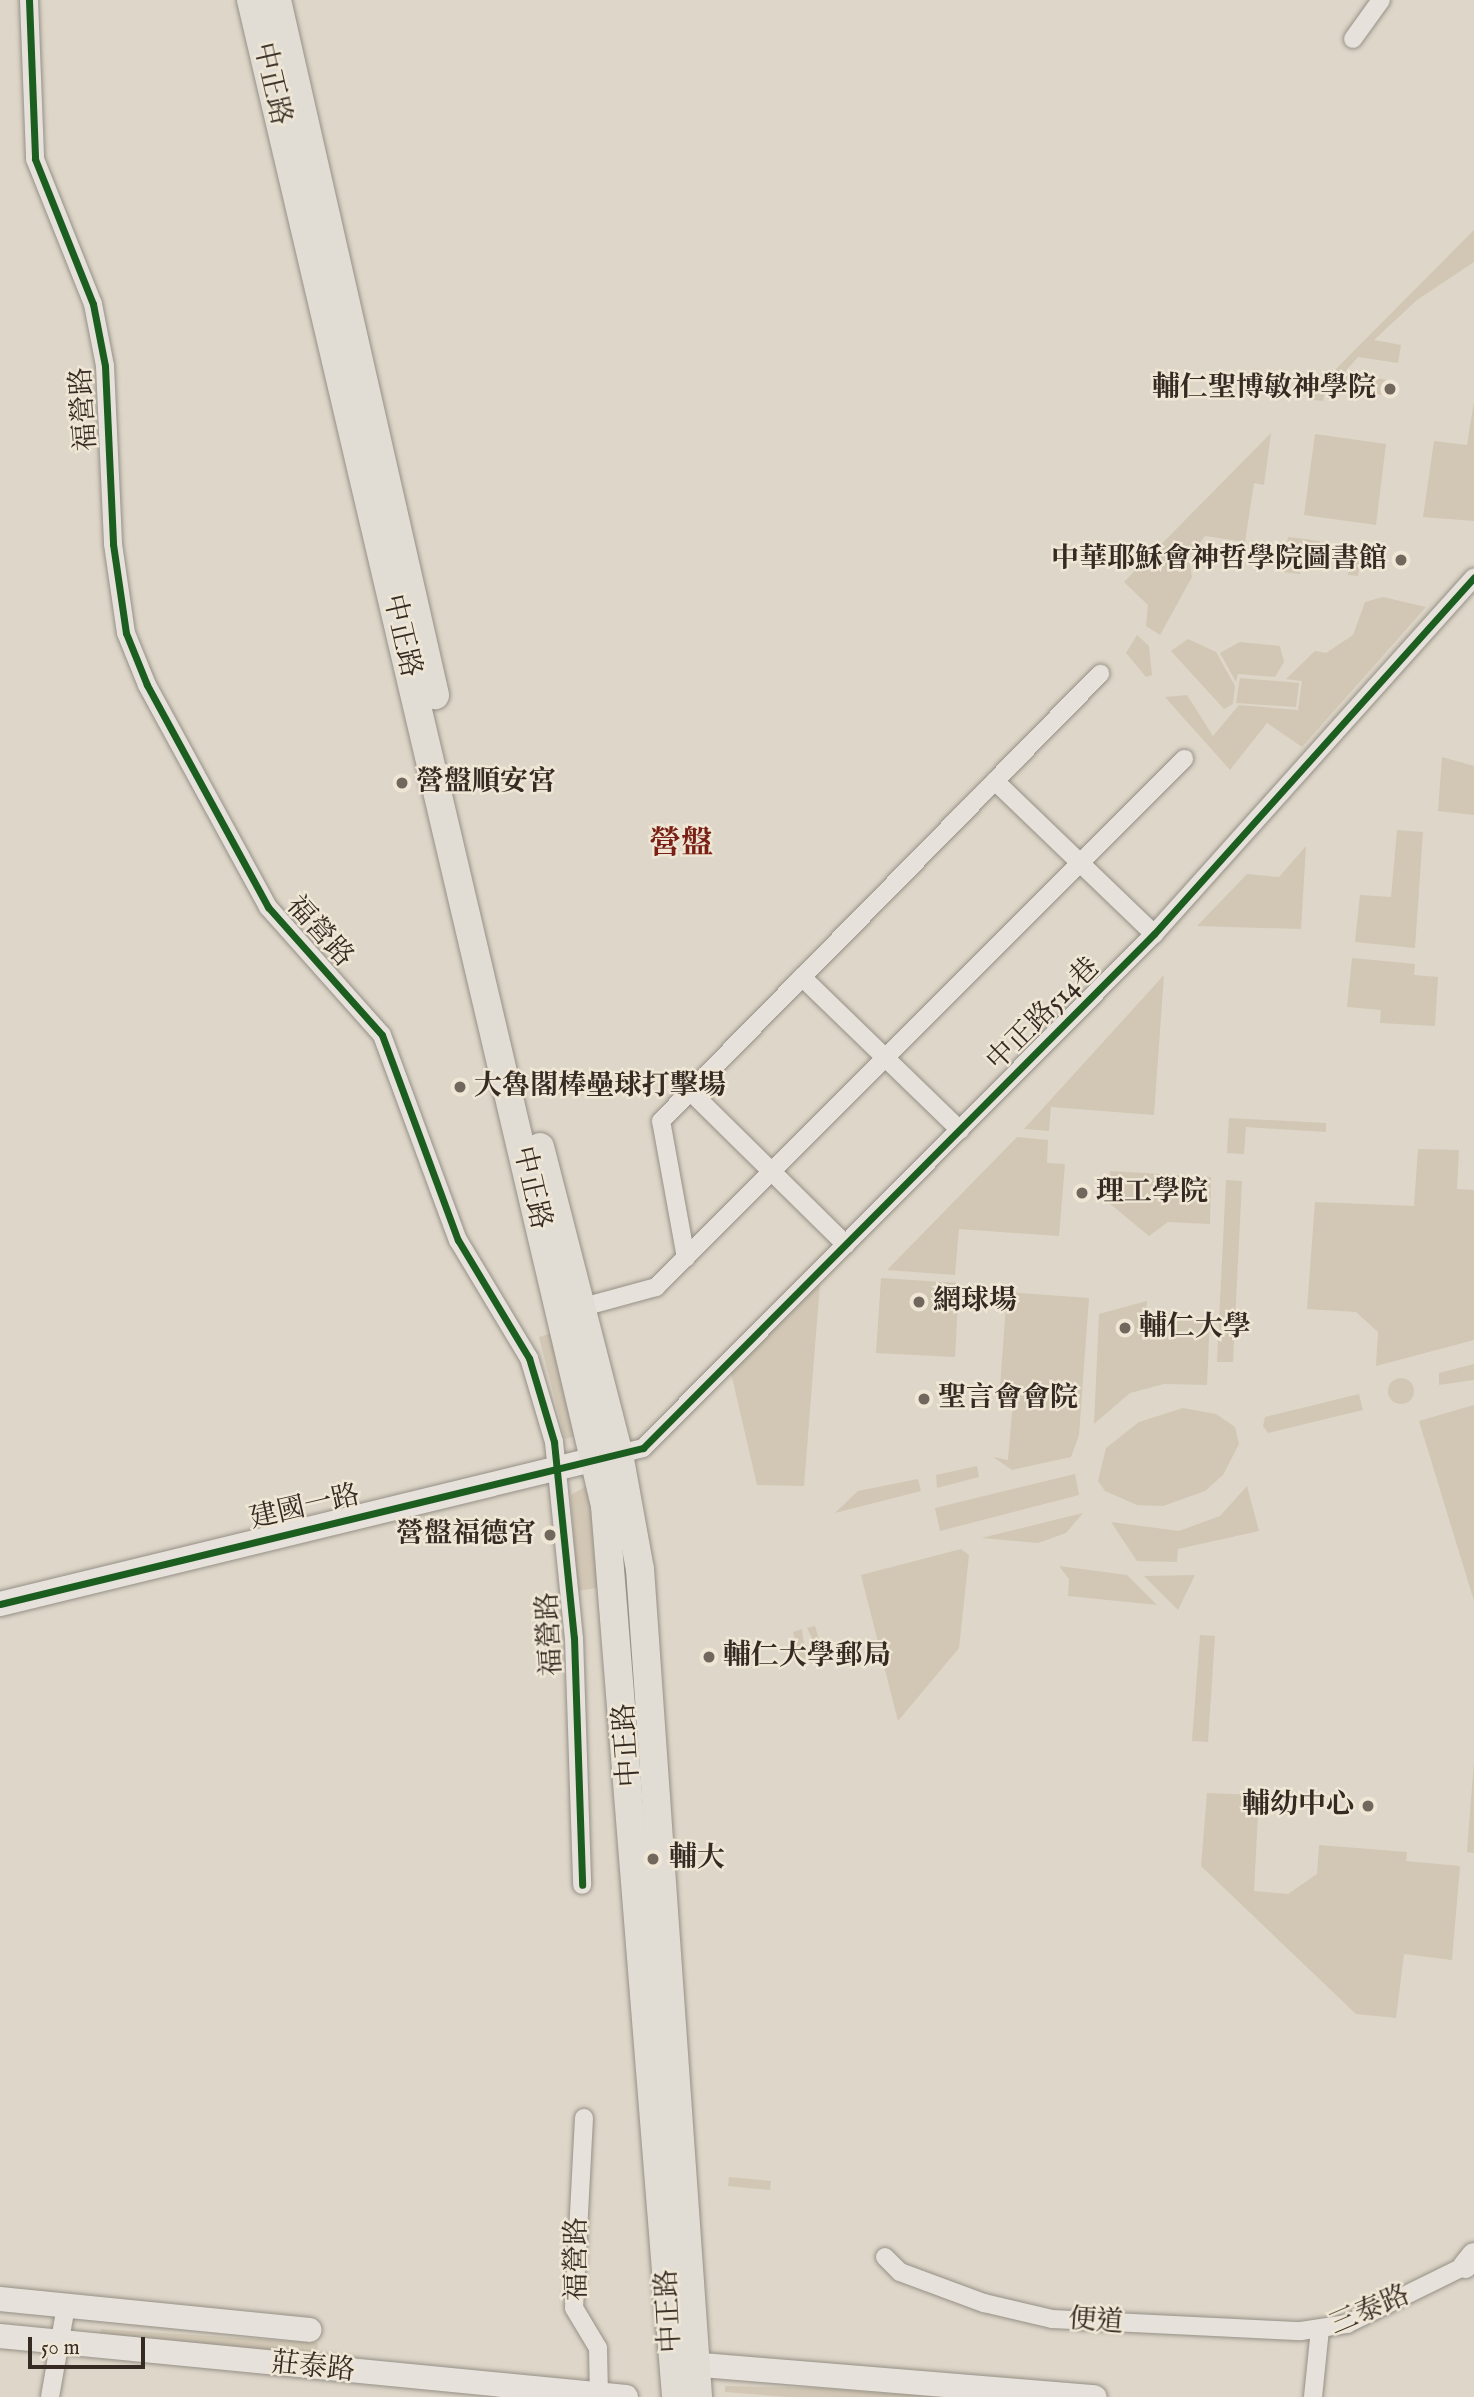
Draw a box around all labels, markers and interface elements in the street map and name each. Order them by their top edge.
street label: 中正路 [245,39,297,129]
street label: 福營路 [65,366,105,452]
place label: 輔仁聖博敏神學院 [1152,372,1376,406]
marker: 輔仁聖博敏神學院 [1382,381,1398,397]
place label: 中華耶穌會神哲學院圖書館 [1051,543,1387,577]
marker: 中華耶穌會神哲學院圖書館 [1393,552,1409,568]
street label: 中正路 [375,591,427,681]
place label: 營盤順安宮 [416,766,556,800]
marker: 營盤順安宮 [394,775,410,791]
district label: 營盤 [649,826,713,864]
street label: 福營路 [278,890,360,974]
street label: 中正路514巷 [980,951,1108,1079]
place label: 大魯閣棒壘球打擊場 [474,1070,726,1104]
marker: 大魯閣棒壘球打擊場 [452,1079,468,1095]
street label: 中正路 [505,1143,557,1233]
place label: 理工學院 [1096,1176,1208,1210]
marker: 理工學院 [1074,1185,1090,1201]
place label: 網球場 [933,1285,1017,1319]
marker: 網球場 [911,1294,927,1310]
place label: 輔仁大學 [1139,1311,1251,1345]
marker: 輔仁大學 [1117,1320,1133,1336]
place label: 聖言會會院 [938,1382,1078,1416]
marker: 聖言會會院 [916,1391,932,1407]
street label: 建國一路 [247,1479,363,1537]
place label: 營盤福德宮 [396,1518,536,1552]
marker: 營盤福德宮 [542,1527,558,1543]
street label: 福營路 [532,1591,570,1677]
place label: 輔仁大學郵局 [723,1640,891,1674]
marker: 輔仁大學郵局 [701,1649,717,1665]
street label: 中正路 [608,1702,648,1788]
place label: 輔幼中心 [1242,1789,1354,1823]
marker: 輔幼中心 [1360,1798,1376,1814]
place label: 輔大 [669,1842,725,1876]
marker: 輔大 [643,1849,663,1869]
street label: 福營路 [561,2217,595,2301]
street label: 中正路 [651,2268,689,2354]
street label: 三泰路 [1325,2279,1415,2343]
street label: 便道 [1067,2303,1125,2341]
scale bar [32,2324,149,2368]
text: 50 m [41,2335,80,2362]
street label: 莊泰路 [269,2347,357,2389]

